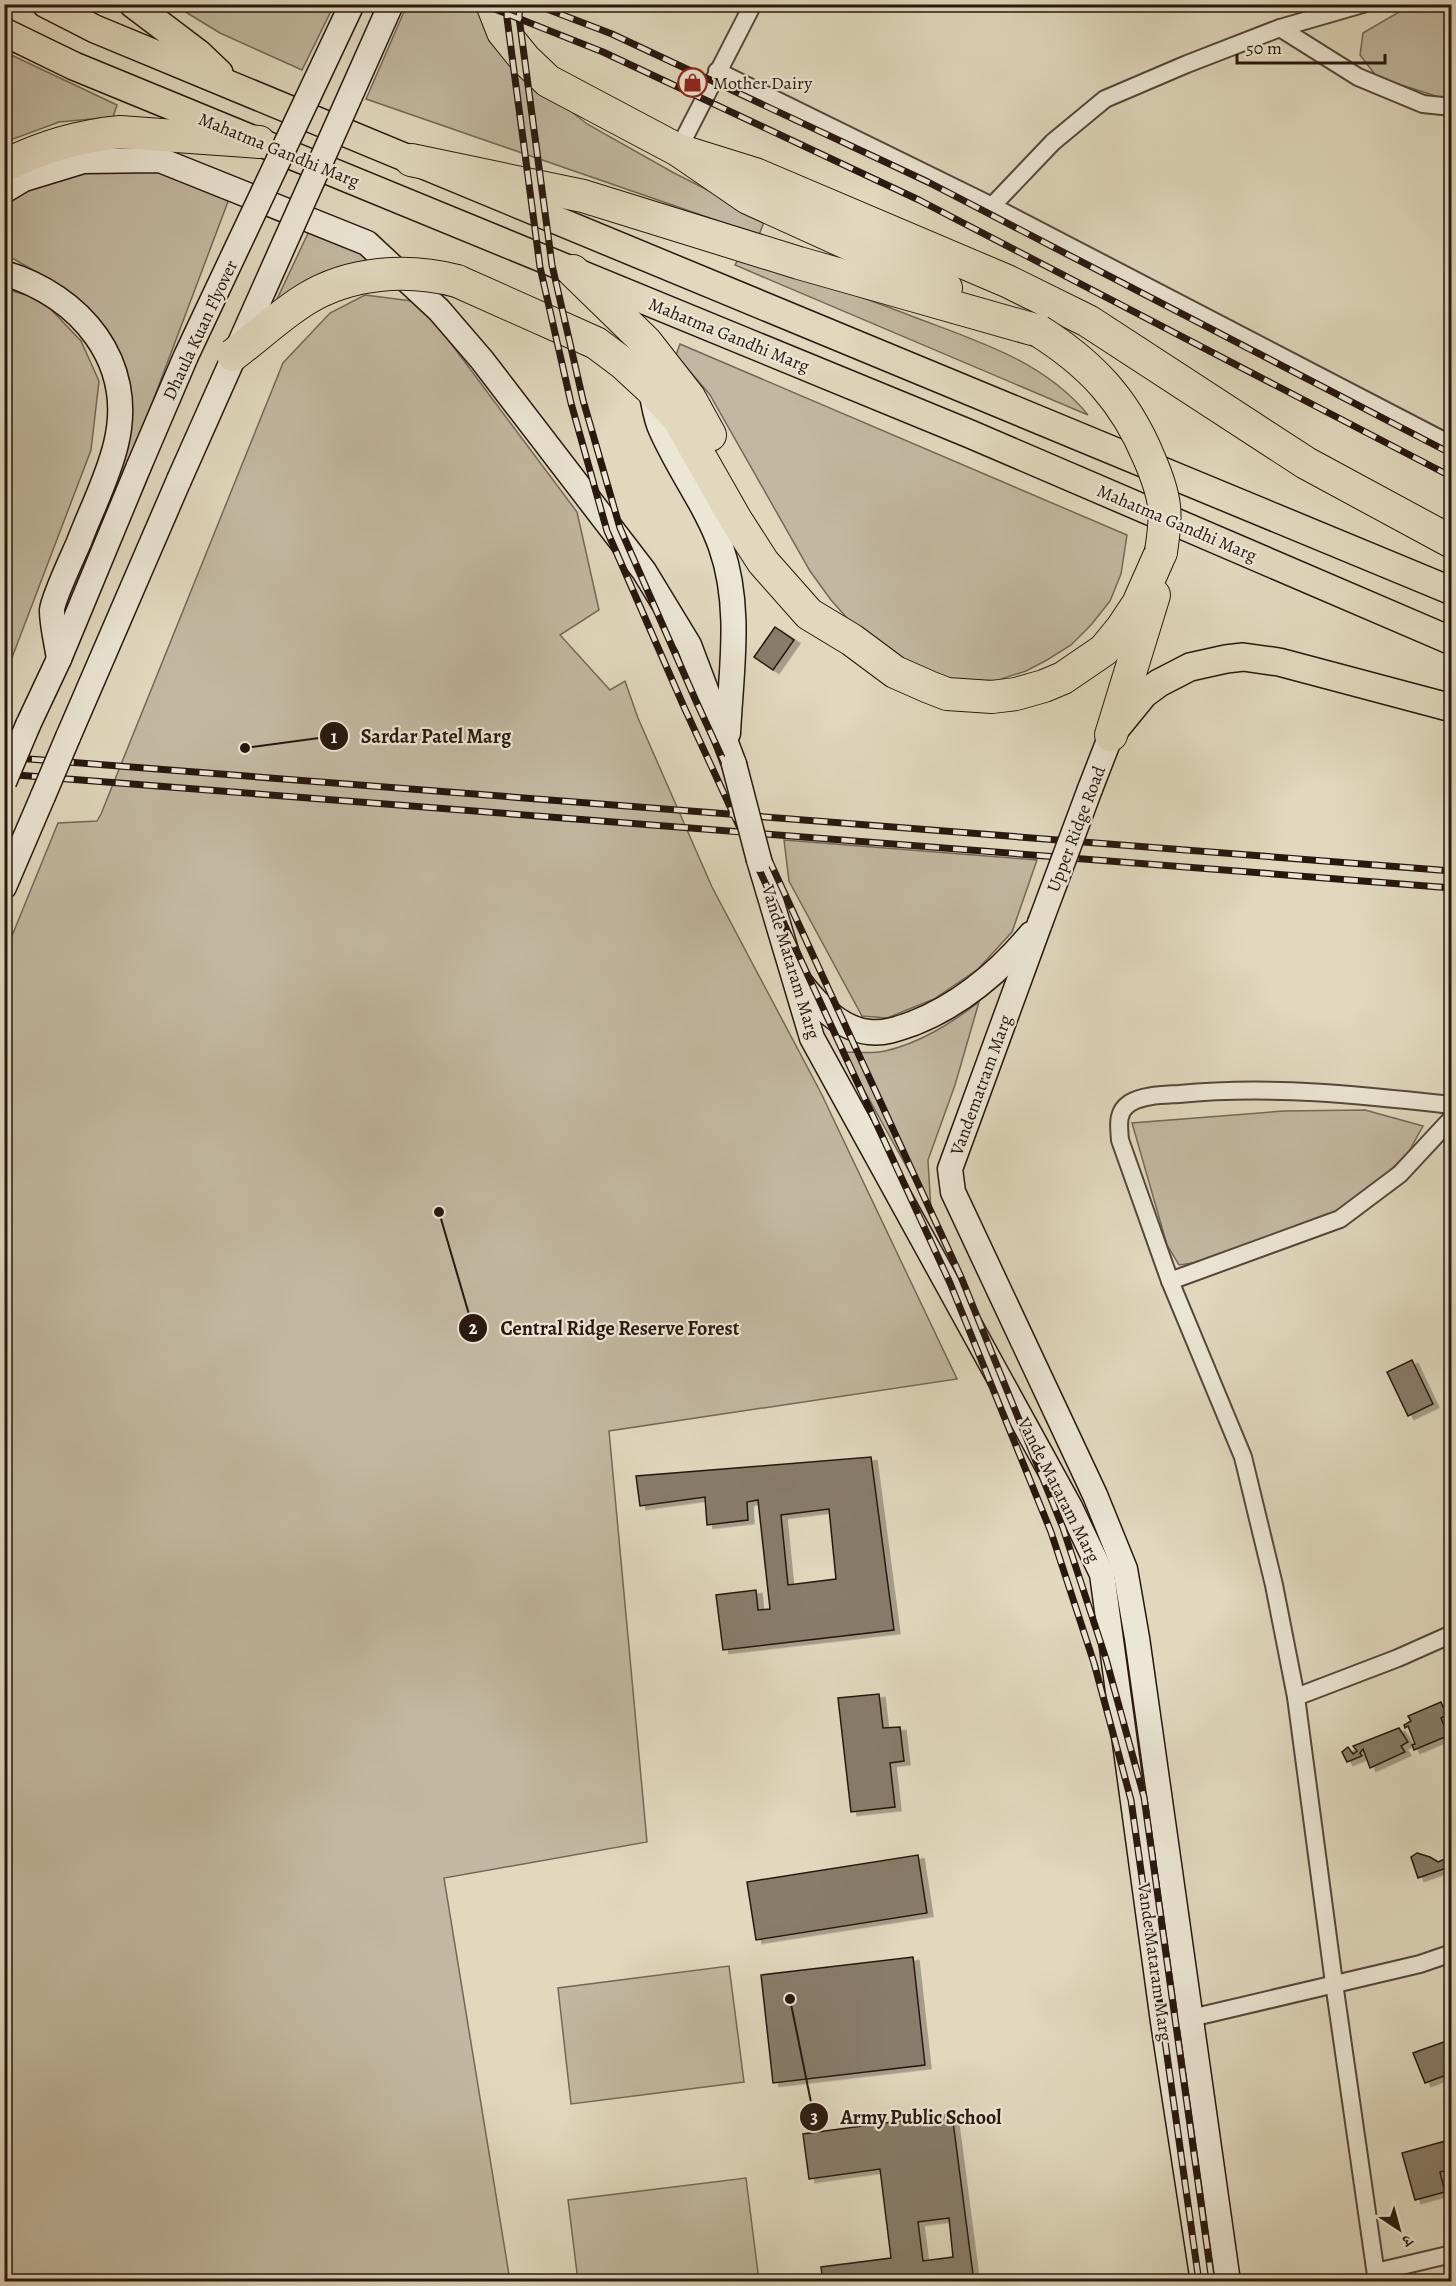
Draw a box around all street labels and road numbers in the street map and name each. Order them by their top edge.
street label: Mahatma Gandhi Marg [195,107,363,193]
street label: Dhaula Kuan Flyover [157,256,243,404]
street label: Mahatma Gandhi Marg [645,292,813,378]
street label: Mahatma Gandhi Marg [1093,478,1261,568]
street label: Upper Ridge Road [1041,762,1111,895]
street label: Vande Mataram Marg [756,881,826,1042]
street label: Vandematram Marg [944,1011,1018,1160]
street label: Vande Mataram Marg [1012,1412,1106,1567]
street label: Vande Mataram Marg [1132,1880,1178,2043]

